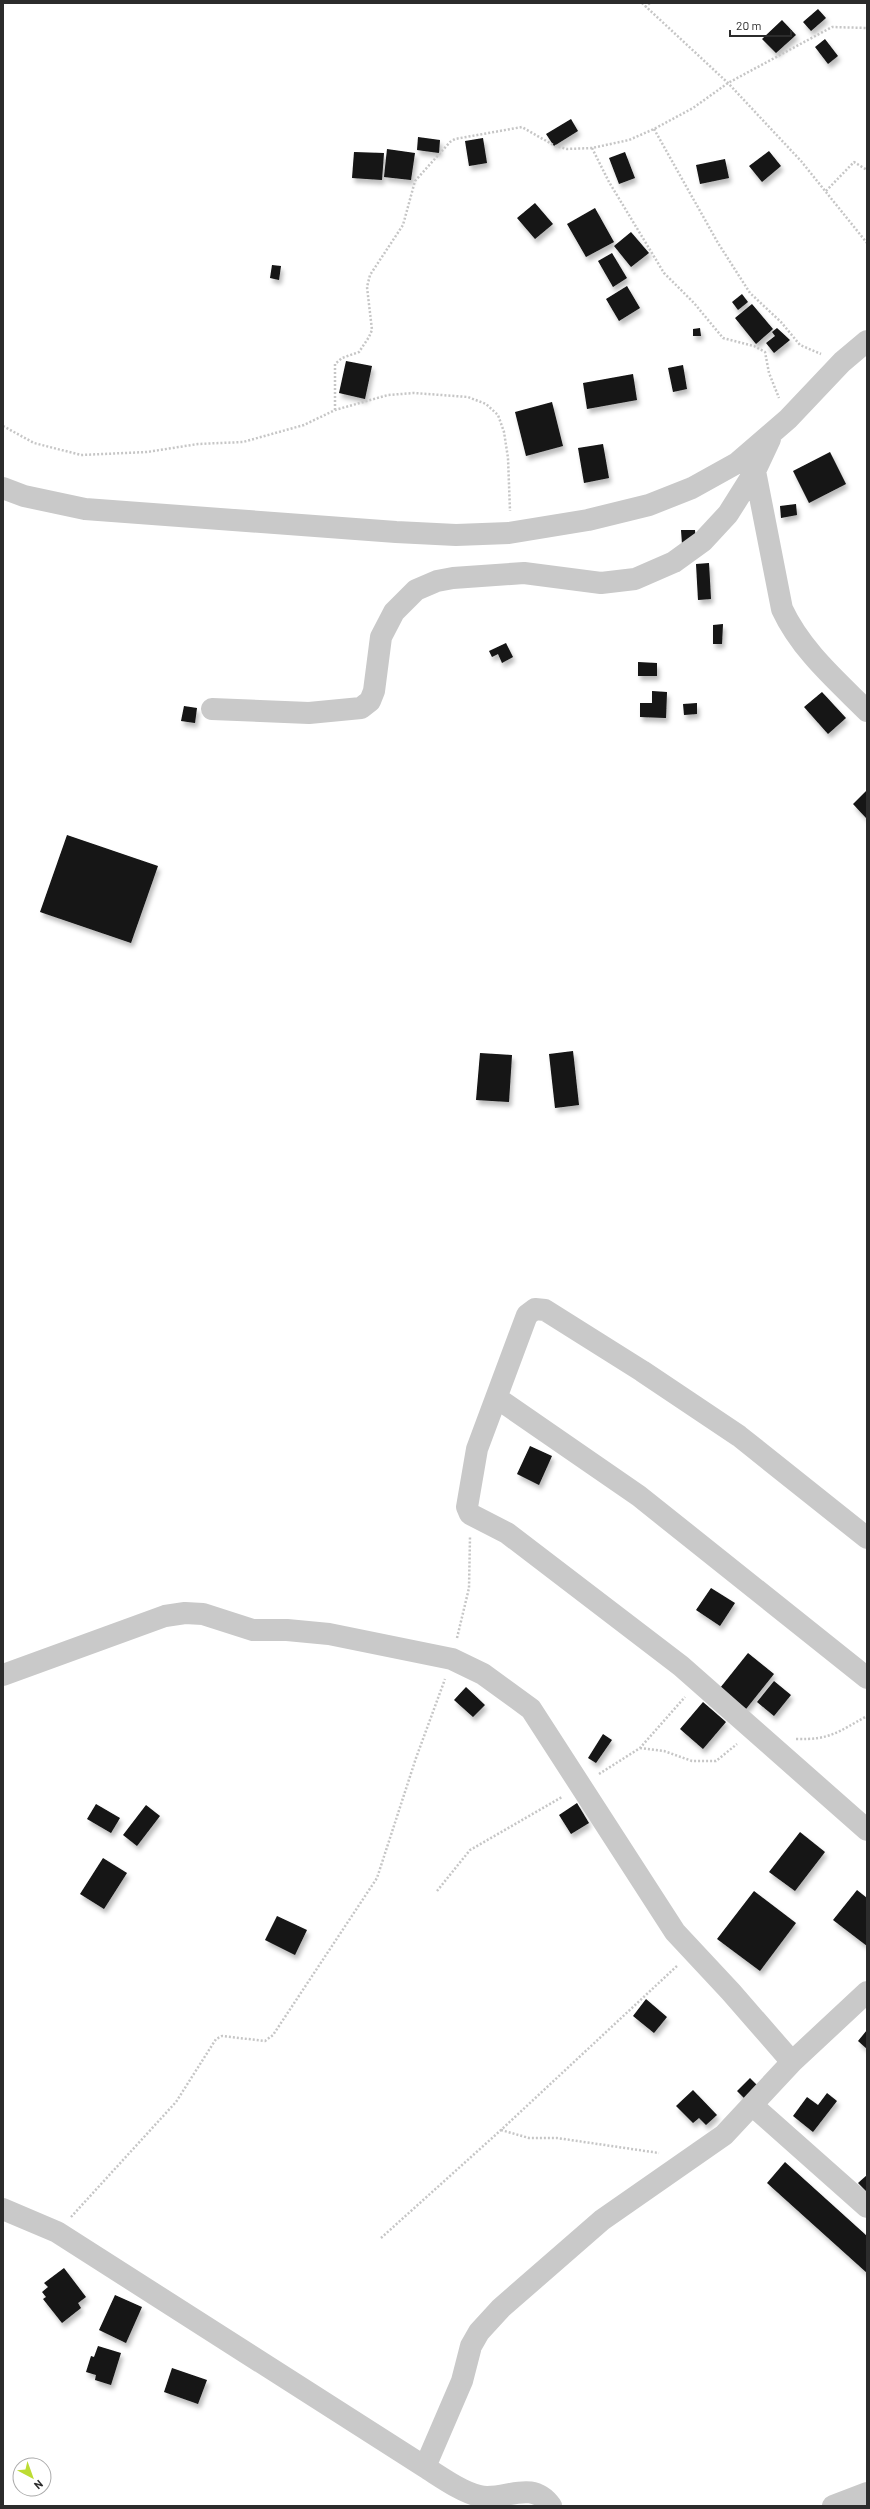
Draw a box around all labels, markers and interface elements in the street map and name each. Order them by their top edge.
scale bar [730,12,791,38]
text: 20 m [736,18,762,32]
north arrow [12,2457,52,2497]
text: N [32,2478,46,2492]

